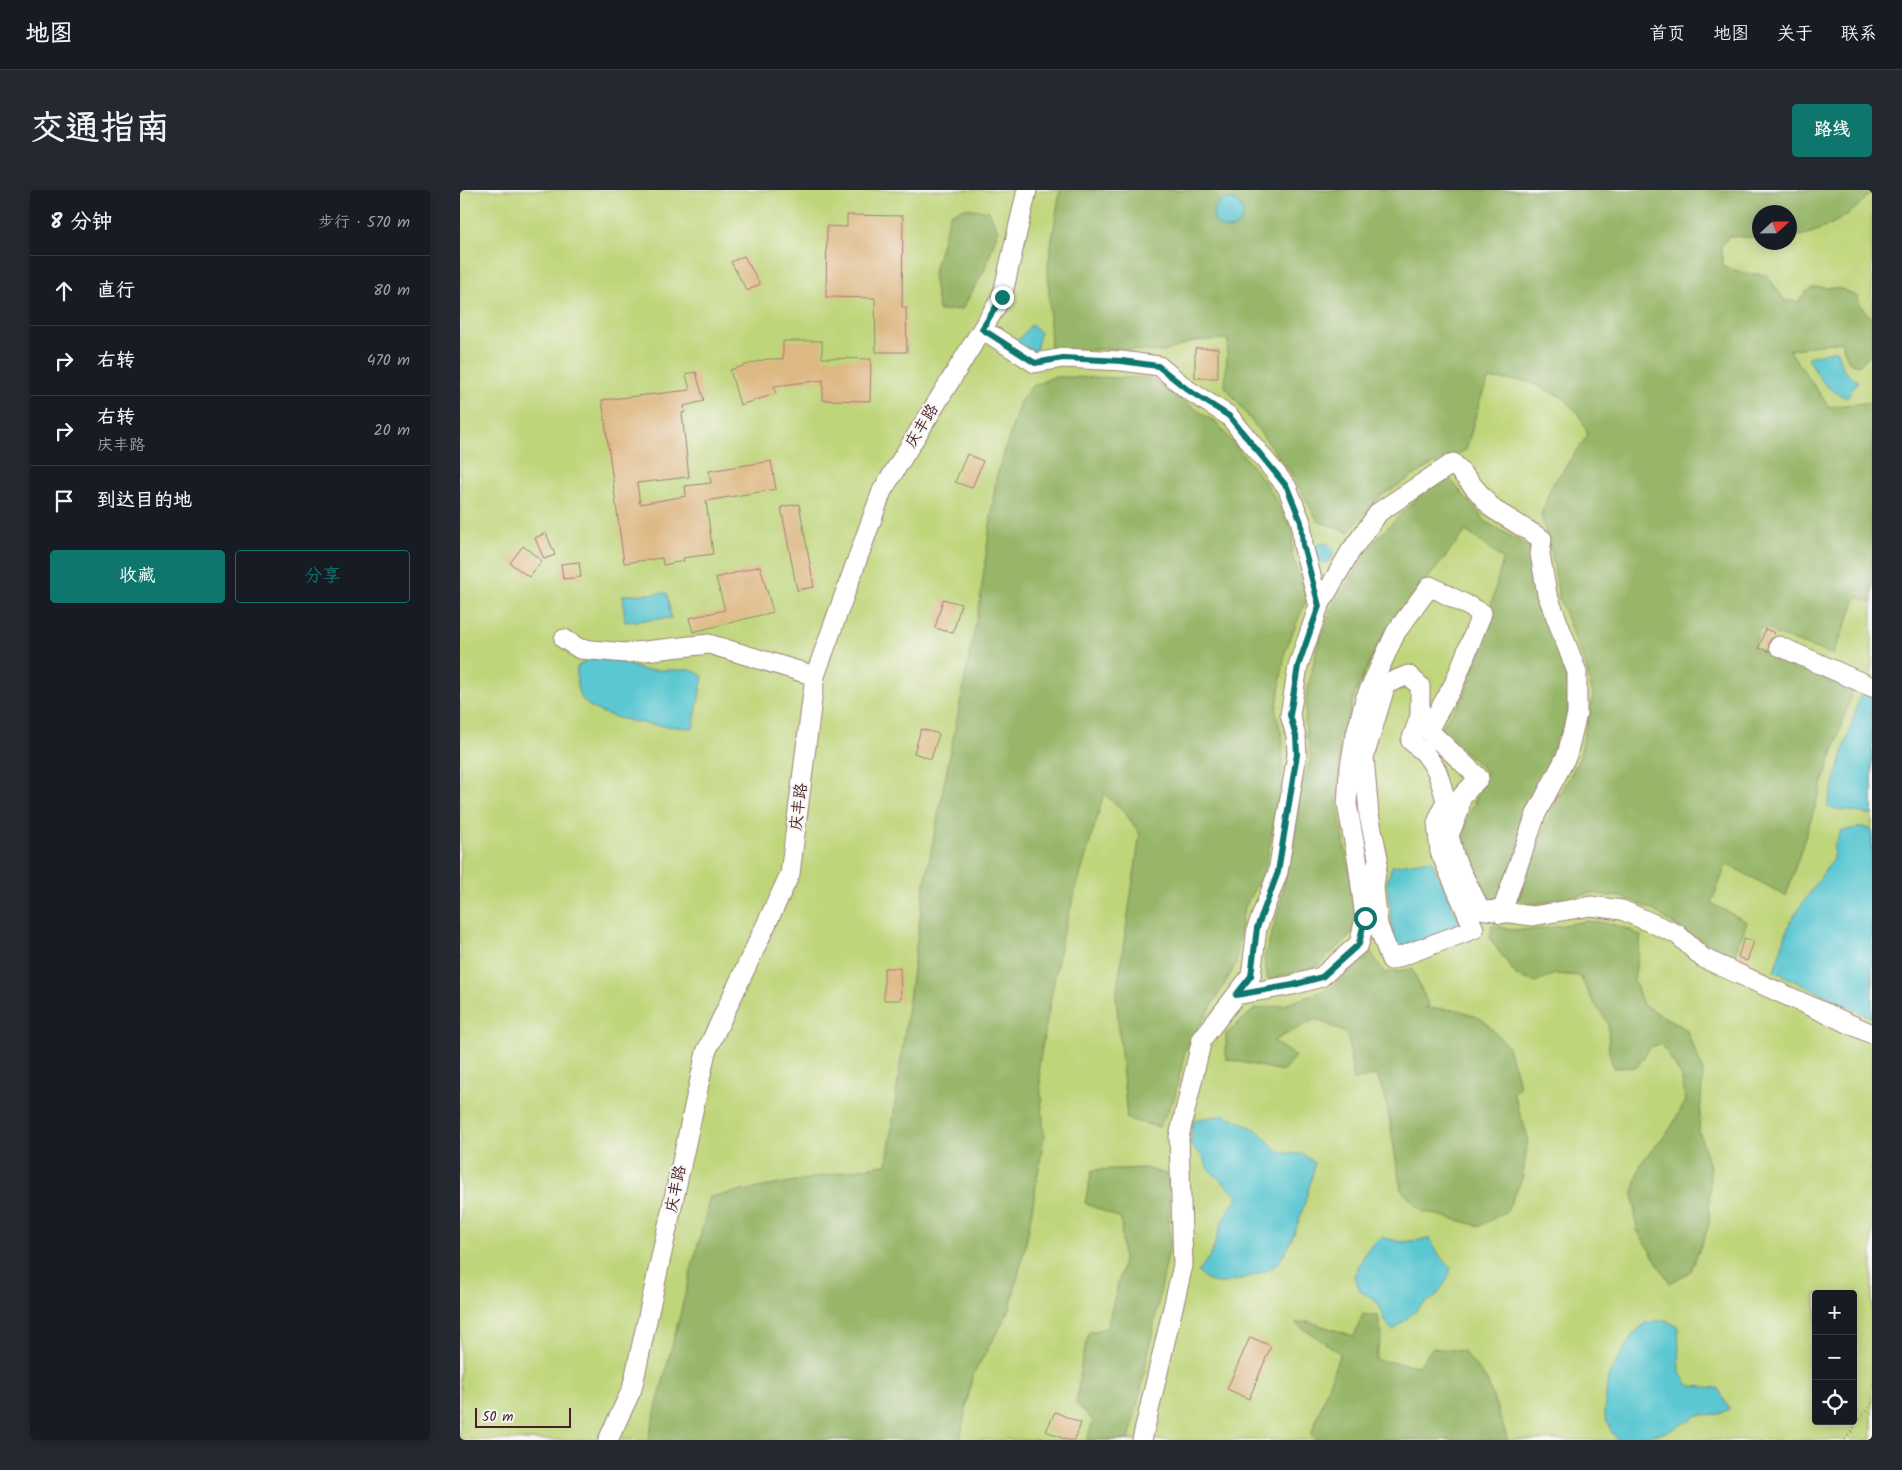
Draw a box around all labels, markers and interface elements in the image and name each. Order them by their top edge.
text: 地图 [25,15,73,54]
text: 首页 [1649,20,1685,49]
text: 地图 [1713,20,1749,49]
text: 关于 [1777,20,1813,49]
text: 联系 [1841,20,1877,49]
text: 交通指南 [30,102,170,158]
button: 路线 [1792,104,1872,157]
north arrow [1752,205,1797,250]
text: 8 分钟 [50,206,112,239]
text: 步行 · 570 m [318,210,410,235]
text: 直行 [97,276,135,306]
icon: ahead [50,277,78,305]
text: 80 m [373,278,410,303]
route end [991,286,1014,309]
text: 右转 [97,346,135,376]
icon: right [50,347,78,375]
text: 470 m [367,348,410,373]
street label: 庆丰路 [899,399,945,453]
text: 右转 [97,403,135,433]
icon: right [50,417,78,445]
text: 20 m [374,418,410,443]
text: 庆丰路 [97,433,145,458]
text: 到达目的地 [97,486,192,516]
icon: arrive [50,487,78,515]
button: 收藏 [50,550,225,603]
button: 分享 [235,550,410,603]
street label: 庆丰路 [784,782,814,832]
route start [1354,907,1377,930]
street label: 庆丰路 [659,1163,693,1215]
map controls [1812,1290,1857,1425]
button: + [1812,1290,1857,1335]
button: − [1812,1335,1857,1380]
button: locate [1812,1380,1857,1425]
scale bar [475,1405,571,1428]
text: 50 m [482,1406,513,1428]

